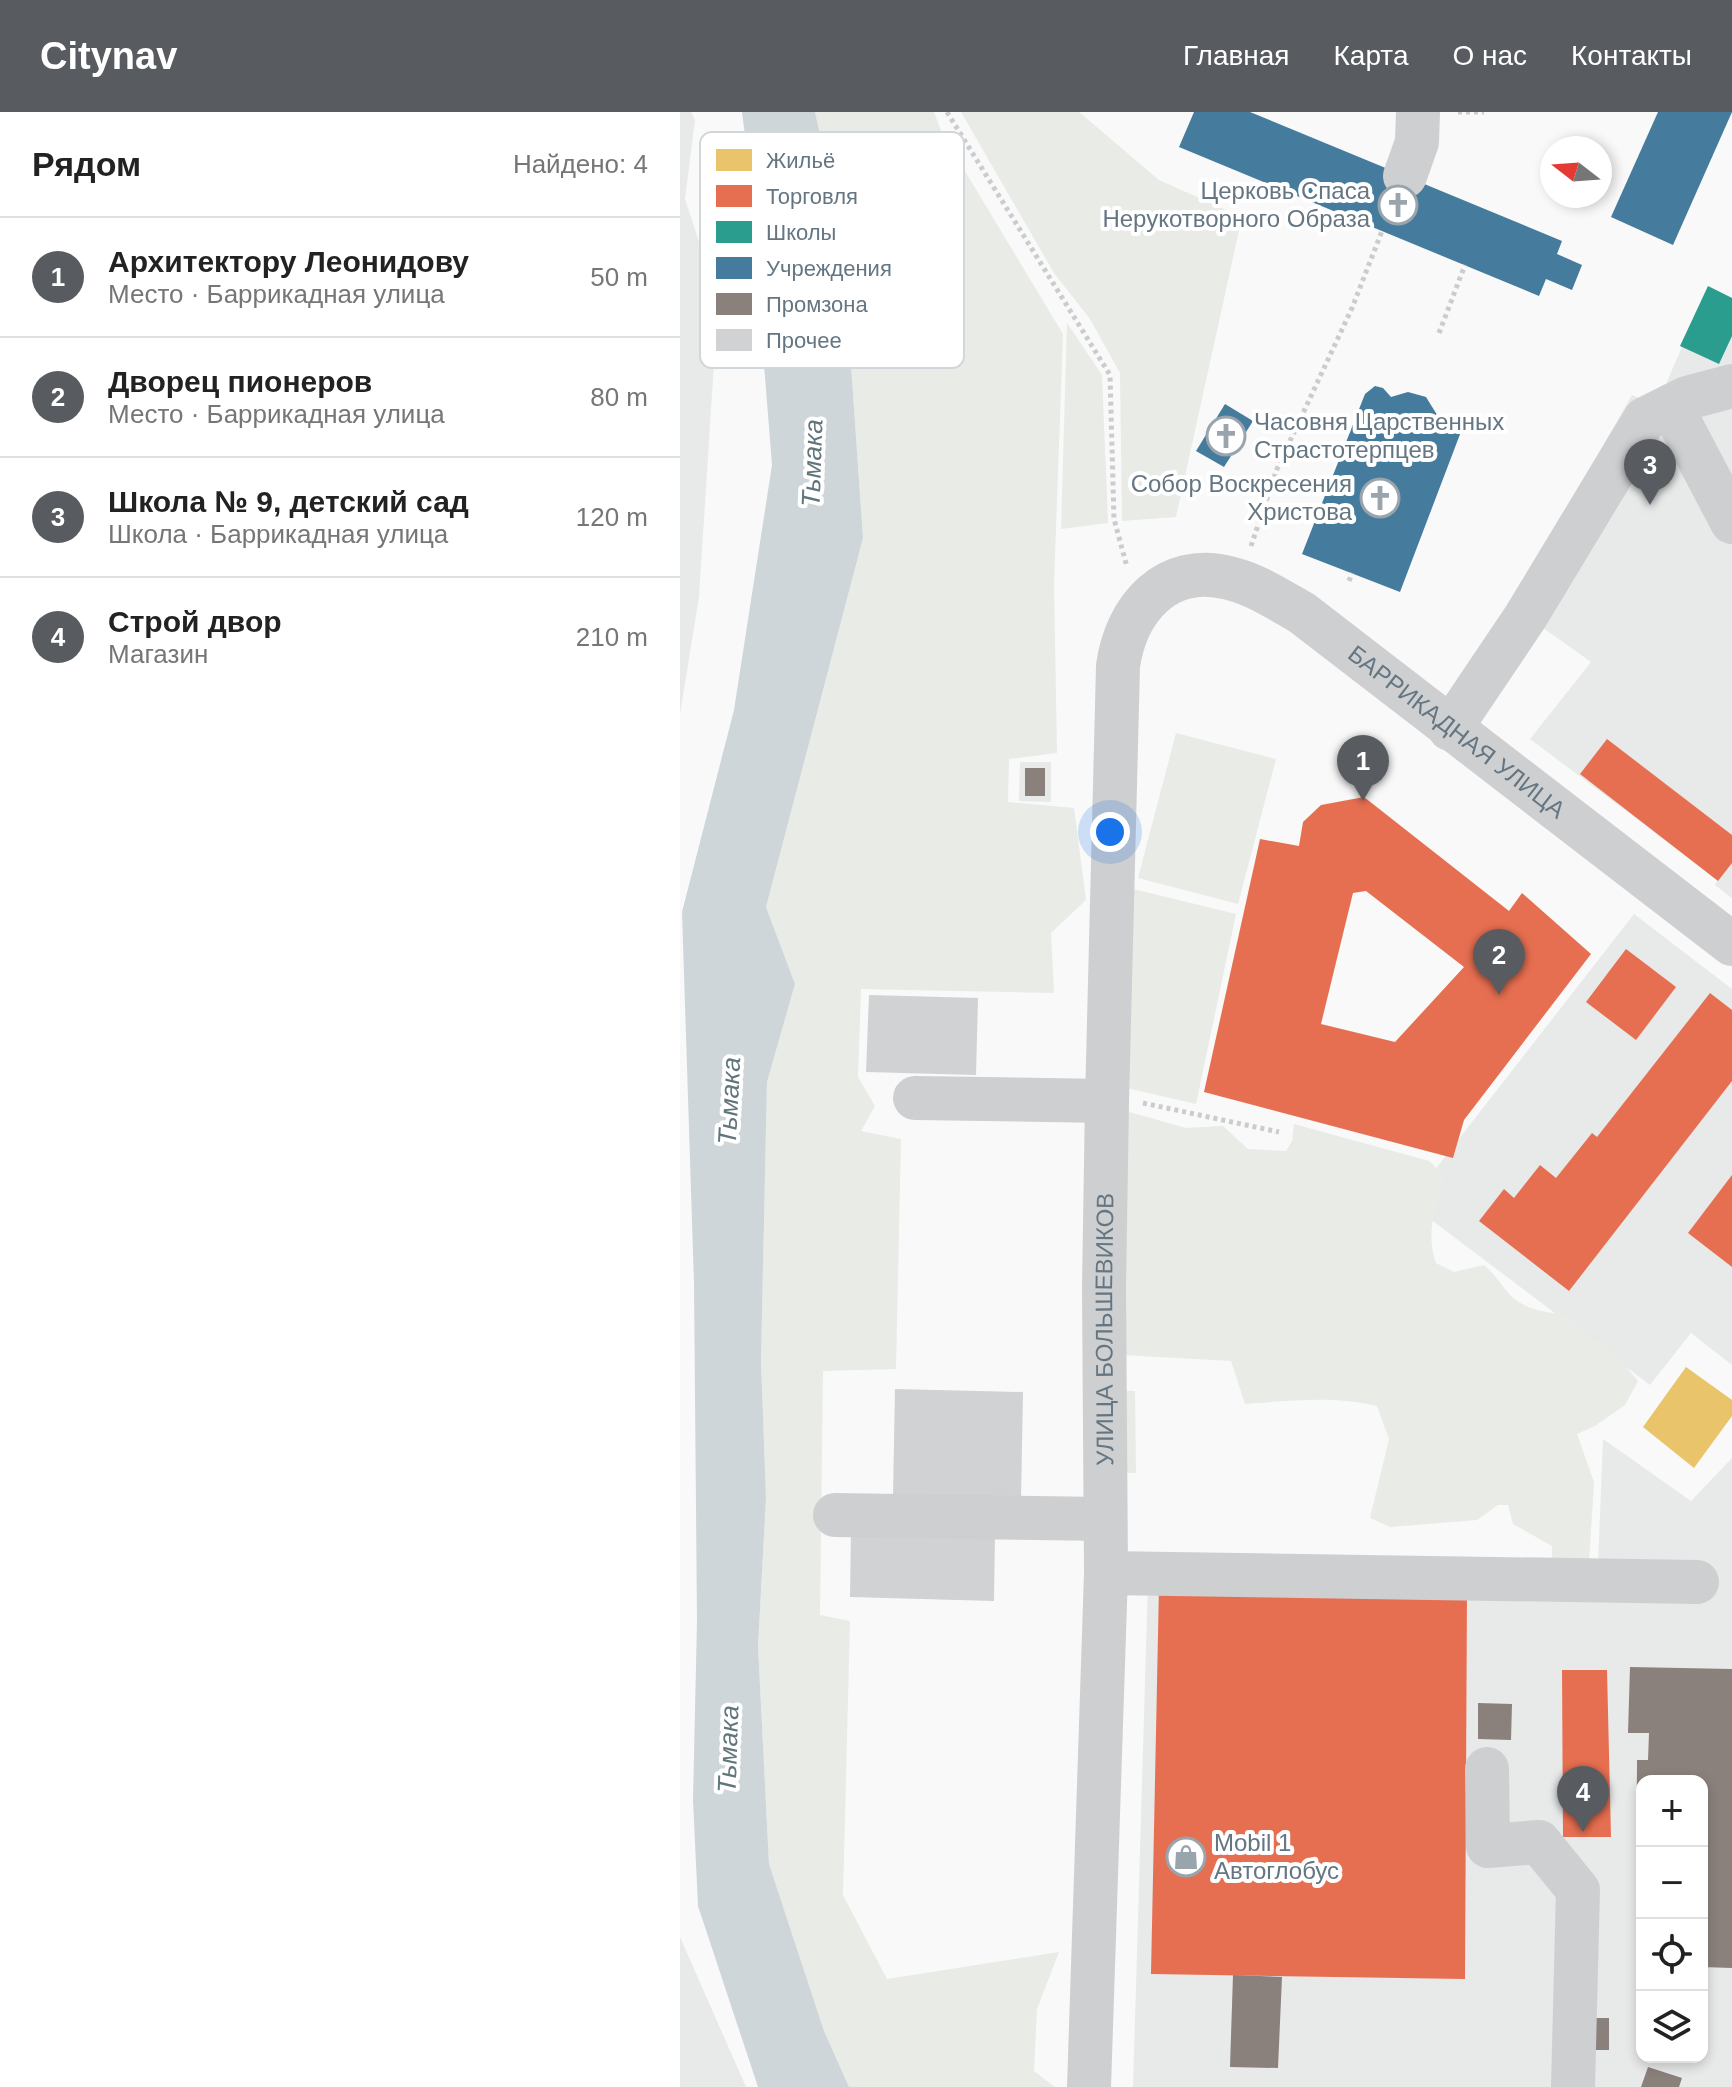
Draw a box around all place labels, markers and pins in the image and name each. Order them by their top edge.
place label: Церковь Спаса Нерукотворного Образа [1102,177,1371,232]
church icon: Церковь Спаса Нерукотворного Образа [1377,184,1419,226]
place label: Часовня Царственных Страстотерпцев [1254,408,1504,463]
church icon: Часовня Царственных Страстотерпцев [1205,415,1247,457]
pin: 3 [1624,439,1676,505]
place label: Собор Воскресения Христова [1131,470,1353,525]
church icon: Собор Воскресения Христова [1359,477,1401,519]
pin: 1 [1337,735,1389,801]
pin: 2 [1473,929,1525,995]
pin: 4 [1557,1766,1609,1832]
place label: Mobil 1 Автоглобус [1214,1829,1339,1884]
shop icon: Mobil 1 Автоглобус [1165,1836,1207,1878]

